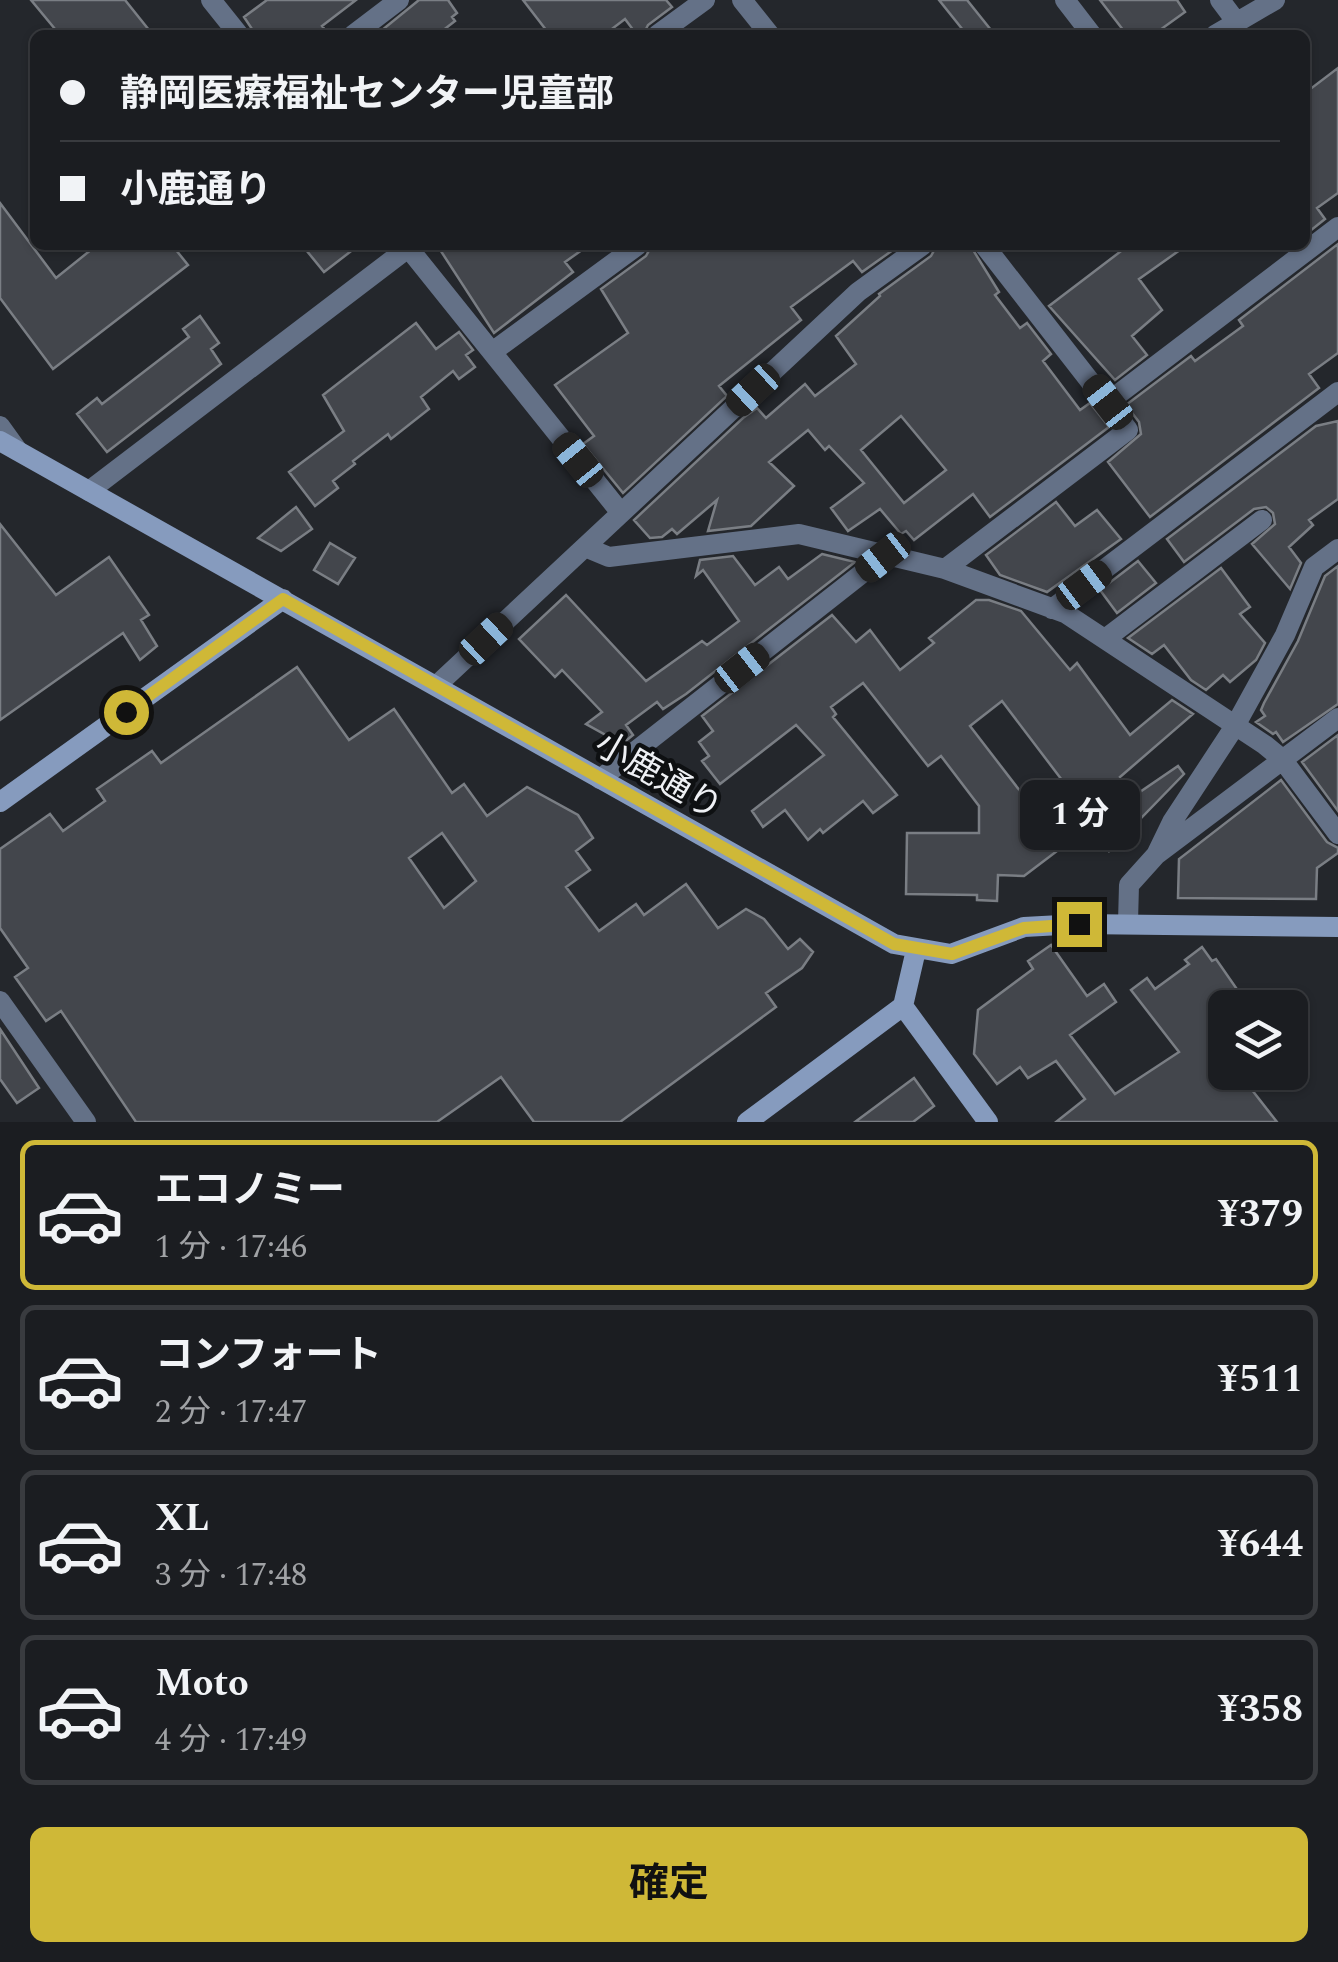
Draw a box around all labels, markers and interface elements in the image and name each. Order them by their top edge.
text: 静岡医療福祉センター児童部 [120,66,614,124]
text: 小鹿通り [120,162,272,220]
car [721,359,785,421]
car [1078,369,1138,435]
car [547,427,609,493]
car [850,527,916,587]
car [1051,555,1117,615]
car [454,608,518,670]
car [709,638,775,698]
route start [104,690,149,735]
street label: 小鹿通り [584,718,732,834]
callout: 1 分 [1019,779,1139,849]
text: 1 分 [1051,790,1109,839]
route end [1057,902,1102,947]
map controls [1208,990,1308,1090]
button: layers [1208,990,1308,1090]
text: エコノミー [155,1162,345,1220]
icon: car [35,1170,125,1260]
text: ¥379 [1218,1186,1303,1244]
text: 1 分 · 17:46 [155,1223,307,1272]
text: コンフォート [155,1327,382,1385]
icon: car [35,1335,125,1425]
text: ¥511 [1218,1351,1303,1409]
text: 2 分 · 17:47 [155,1388,307,1437]
text: XL [155,1490,209,1548]
icon: car [35,1500,125,1590]
text: ¥644 [1218,1516,1303,1574]
text: 3 分 · 17:48 [155,1551,307,1600]
text: Moto [155,1655,249,1713]
icon: car [35,1665,125,1755]
text: ¥358 [1218,1681,1303,1739]
text: 4 分 · 17:49 [155,1716,307,1765]
button: 確定 [30,1827,1308,1942]

